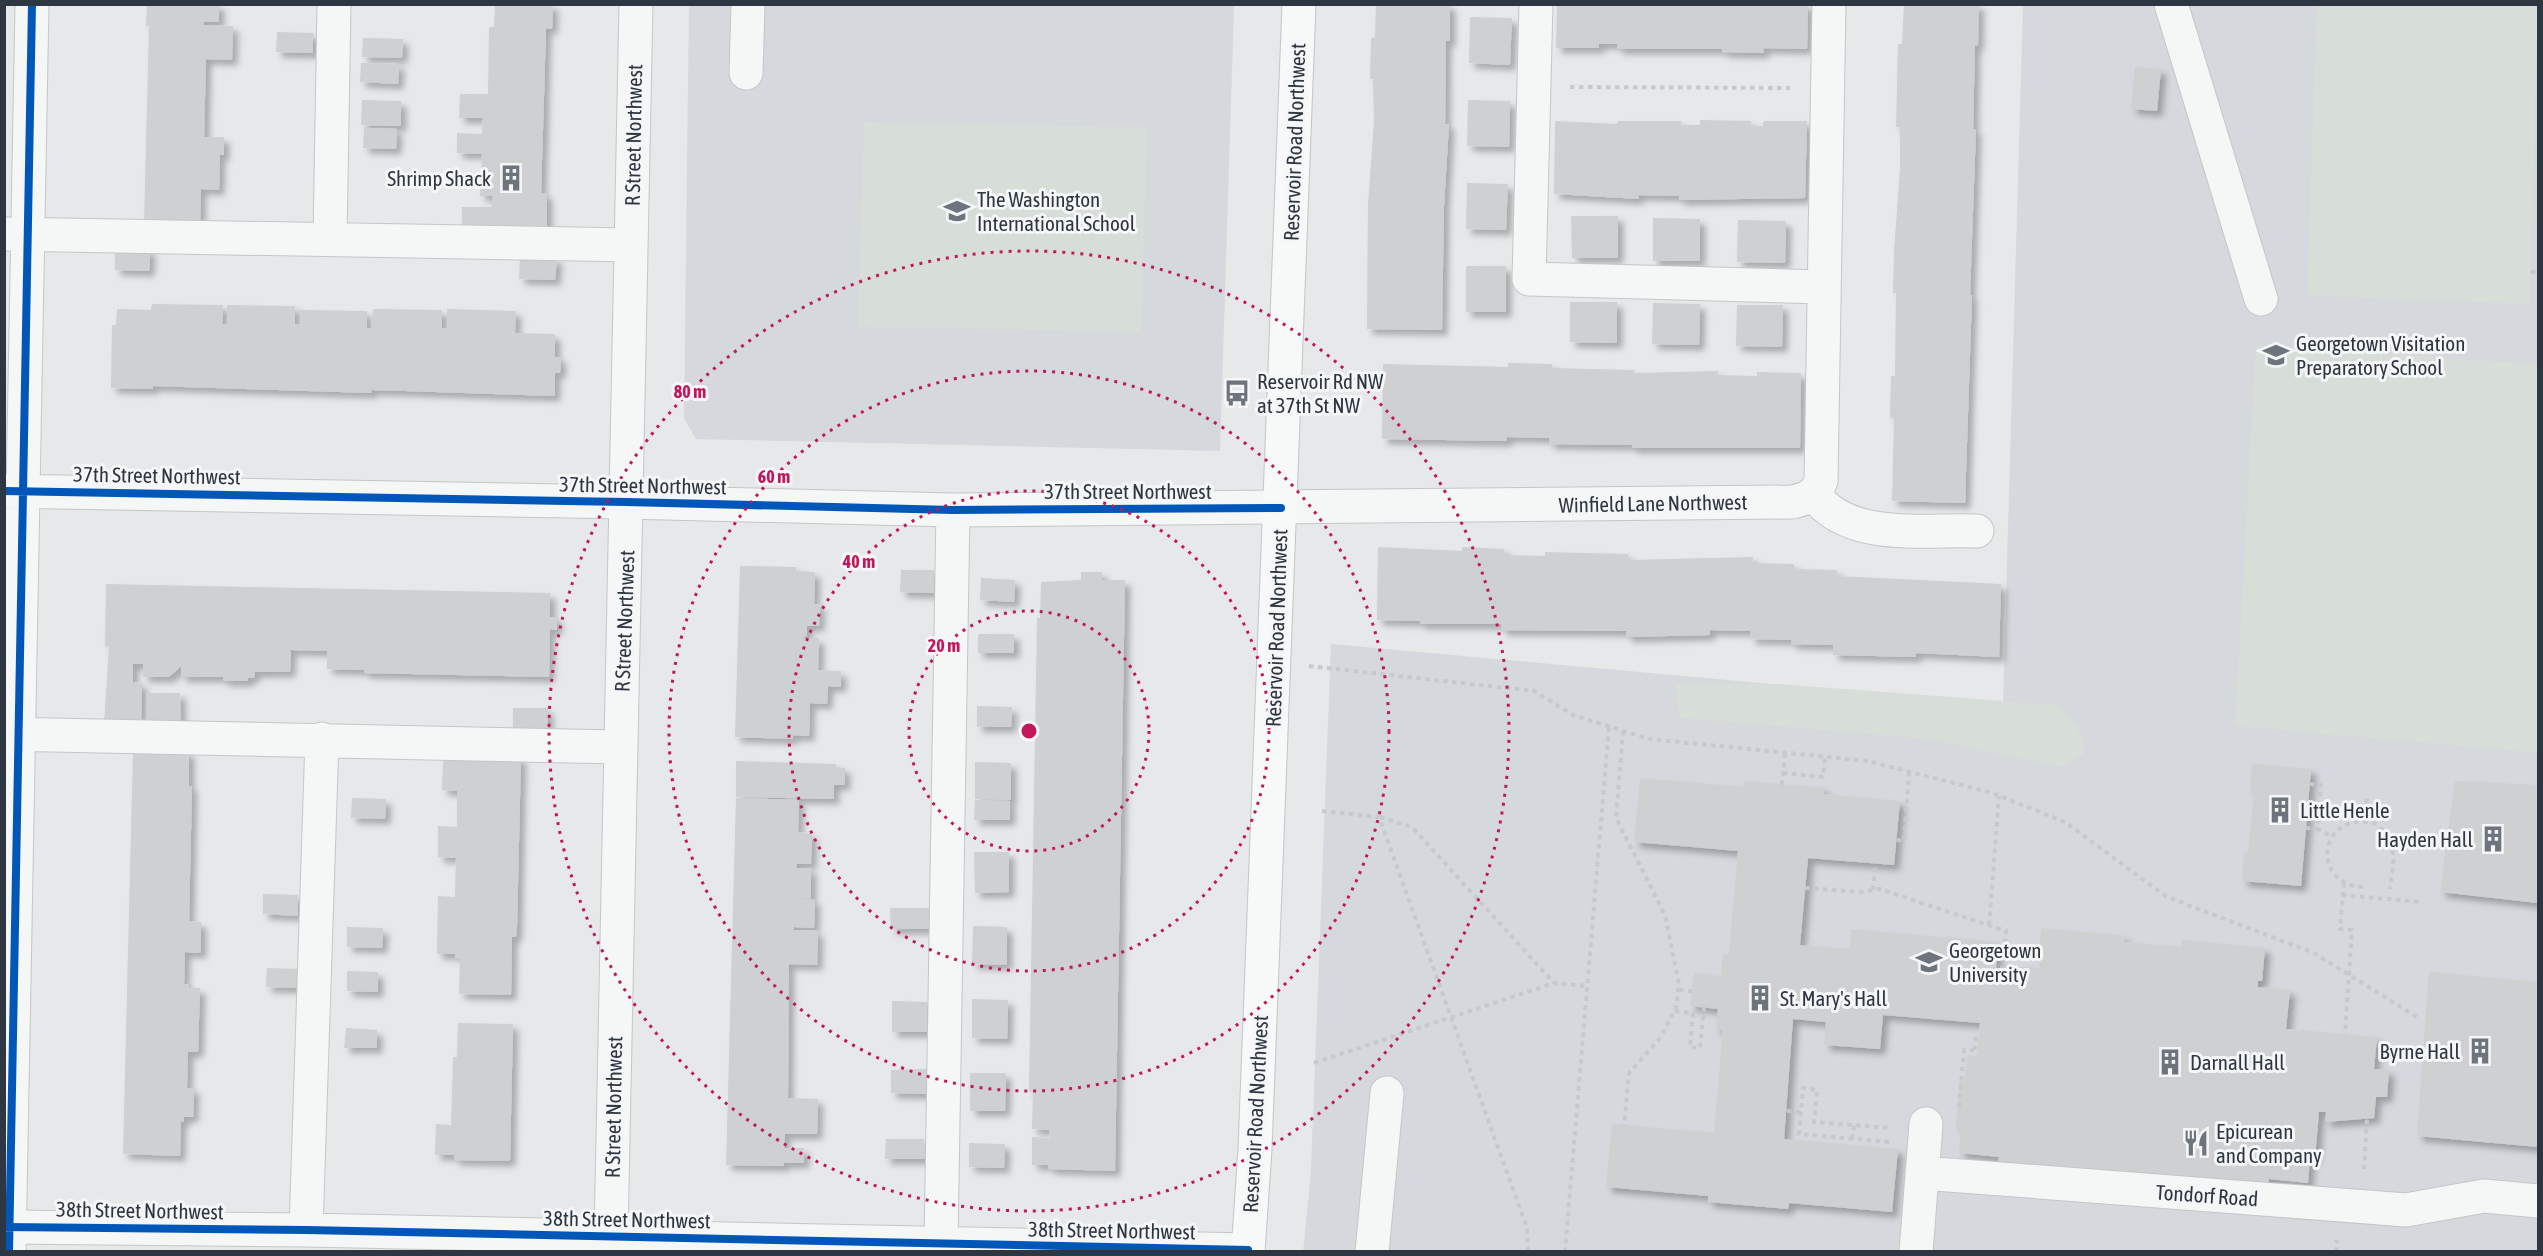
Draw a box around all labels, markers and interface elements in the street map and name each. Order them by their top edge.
street label: Reservoir Road Northwest [1279,43,1309,241]
street label: R Street Northwest [620,64,646,206]
building icon: Shrimp Shack [496,163,526,193]
place label: Shrimp Shack [387,166,491,190]
place label: The Washington International School [977,187,1136,235]
school or university icon: The Washington International School [942,196,972,226]
place label: Georgetown Visitation Preparatory School [2296,331,2465,379]
school or university icon: Georgetown Visitation Preparatory School [2261,340,2291,370]
place label: Reservoir Rd NW at 37th St NW [1257,369,1384,417]
bus stop icon: Reservoir Rd NW at 37th St NW [1222,378,1252,408]
text: 80 m [674,381,706,402]
street label: 37th Street Northwest [73,462,241,488]
text: 60 m [758,466,790,487]
street label: 37th Street Northwest [559,472,727,498]
street label: 37th Street Northwest [1044,479,1212,503]
street label: Winfield Lane Northwest [1558,489,1748,517]
street label: Reservoir Road Northwest [1261,529,1291,727]
street label: R Street Northwest [610,550,638,692]
text: 40 m [842,551,875,572]
text: 20 m [928,635,960,656]
centre of rings [1019,721,1039,741]
building icon: Little Henle [2265,795,2295,825]
place label: Little Henle [2300,798,2390,822]
building icon: Hayden Hall [2478,824,2508,854]
place label: Hayden Hall [2377,827,2473,851]
place label: Georgetown University [1949,938,2041,986]
school or university icon: Georgetown University [1914,947,1944,977]
building icon: St. Mary's Hall [1745,983,1775,1013]
place label: St. Mary's Hall [1780,986,1887,1010]
street label: Reservoir Road Northwest [1238,1014,1272,1214]
street label: R Street Northwest [600,1036,626,1178]
building icon: Byrne Hall [2465,1036,2495,1066]
place label: Byrne Hall [2380,1039,2460,1063]
building icon: Darnall Hall [2155,1047,2185,1077]
place label: Darnall Hall [2190,1050,2285,1074]
place label: Epicurean and Company [2216,1119,2322,1167]
restaurant icon: Epicurean and Company [2181,1128,2211,1158]
street label: Tondorf Road [2155,1179,2259,1211]
street label: 38th Street Northwest [56,1197,224,1223]
street label: 38th Street Northwest [543,1206,711,1232]
street label: 38th Street Northwest [1028,1217,1196,1243]

